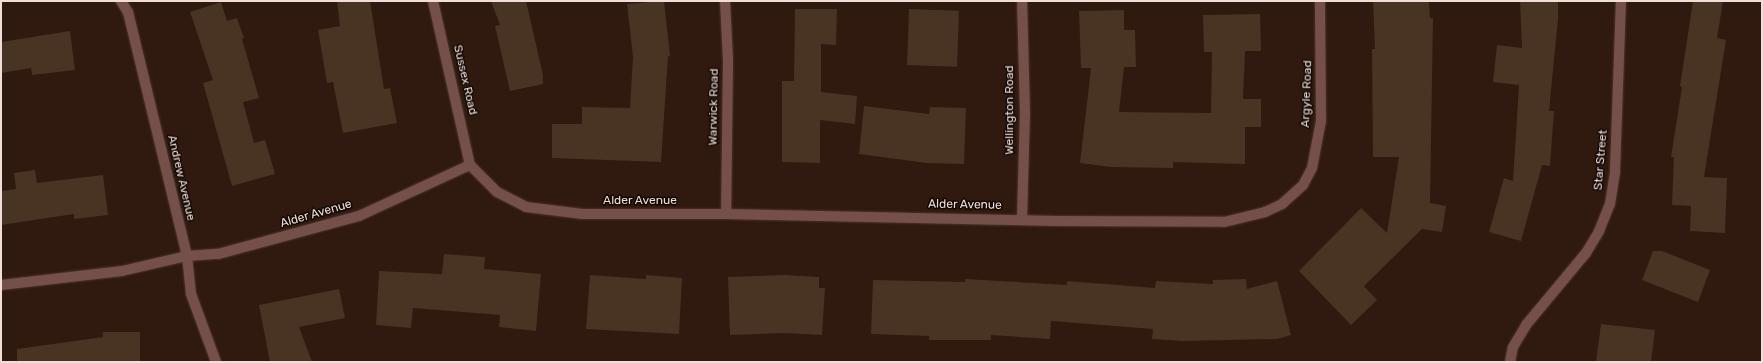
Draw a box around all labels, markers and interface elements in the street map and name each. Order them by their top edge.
street label: Sussex Road [450,44,480,116]
street label: Argyle Road [1299,60,1315,128]
street label: Wellington Road [1003,65,1017,155]
street label: Warwick Road [706,68,722,146]
street label: Star Street [1591,129,1611,191]
street label: Andrew Avenue [164,133,198,223]
street label: Alder Avenue [603,194,677,208]
street label: Alder Avenue [278,197,354,231]
street label: Alder Avenue [928,197,1002,213]

